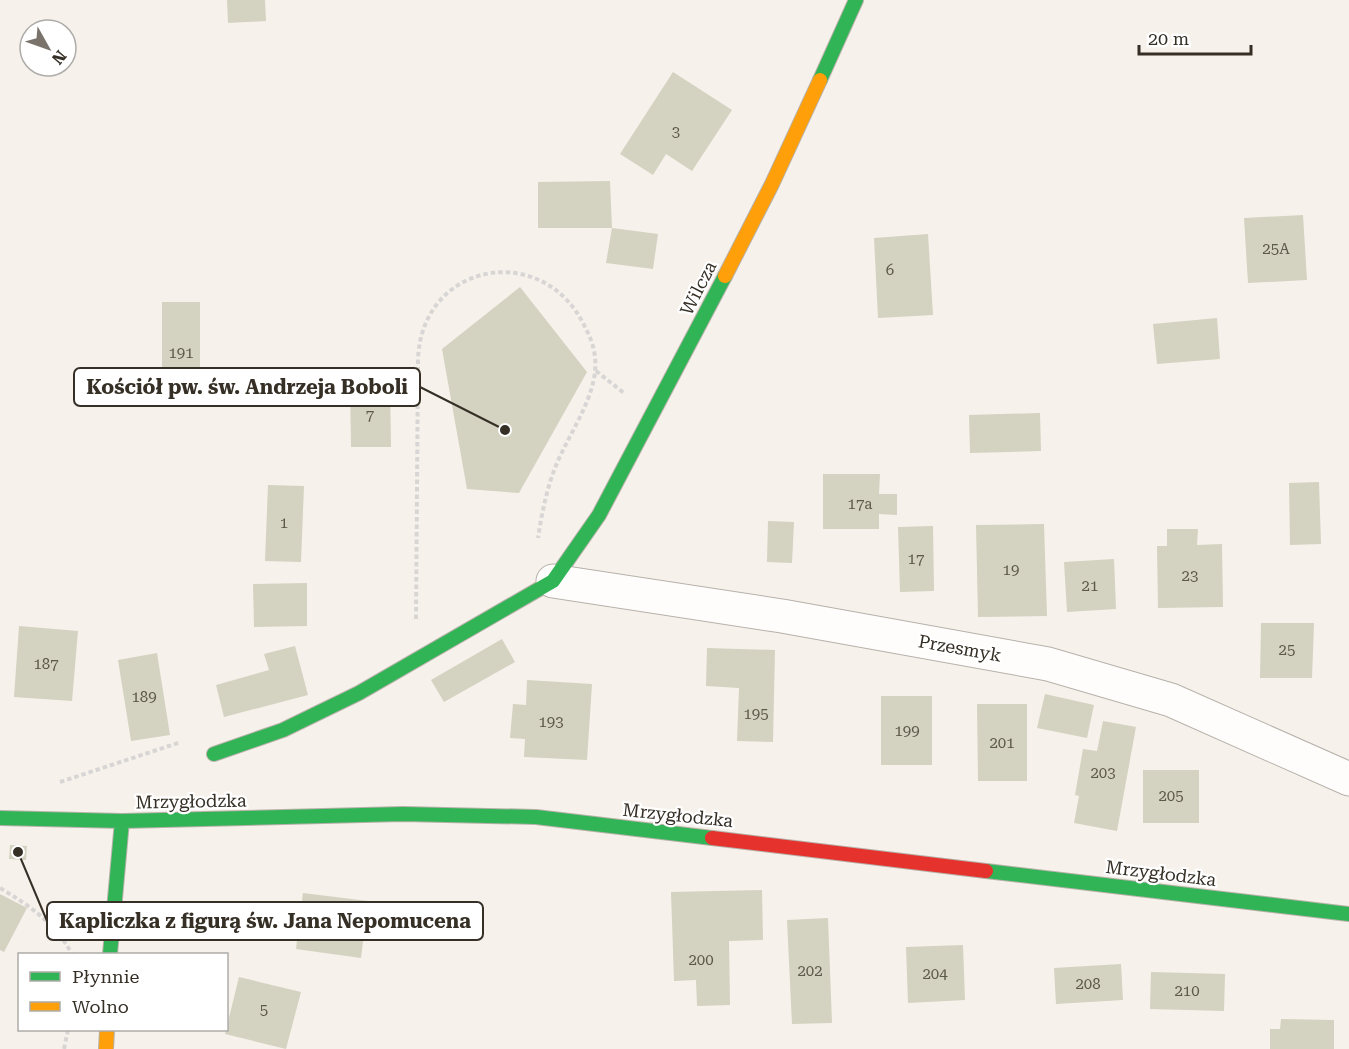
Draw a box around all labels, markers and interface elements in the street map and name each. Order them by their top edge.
north arrow [18,18,78,78]
scale bar [1139,18,1252,56]
text: 20 m [1148,28,1189,49]
text: N [48,46,70,68]
house number: 3 [672,123,680,141]
house number: 25A [1262,240,1290,258]
street label: Wilcza [676,257,721,319]
house number: 6 [886,261,894,279]
house number: 191 [168,344,194,362]
callout: Kościół pw. św. Andrzeja Boboli [74,368,420,406]
text: Kościół pw. św. Andrzeja Boboli [86,375,408,399]
house number: 7 [366,406,374,424]
house number: 17a [848,495,872,513]
house number: 1 [280,514,288,532]
house number: 17 [908,550,924,568]
house number: 19 [1003,561,1019,579]
house number: 23 [1182,567,1198,585]
house number: 21 [1082,577,1098,595]
street label: Przesmyk [917,630,1003,666]
house number: 25 [1279,641,1295,659]
house number: 187 [33,655,59,673]
house number: 189 [131,688,157,706]
house number: 195 [743,705,769,723]
house number: 193 [538,713,564,731]
house number: 199 [894,722,920,740]
house number: 201 [989,734,1015,752]
house number: 203 [1090,764,1116,782]
house number: 205 [1158,787,1184,805]
street label: Mrzygłodzka [135,790,247,812]
street label: Mrzygłodzka [622,799,735,831]
street label: Mrzygłodzka [1105,856,1218,890]
callout: Kapliczka z figurą św. Jana Nepomucena [47,902,483,940]
text: Kapliczka z figurą św. Jana Nepomucena [59,909,471,933]
house number: 200 [688,951,714,969]
legend [18,953,228,1031]
house number: 202 [797,962,823,980]
house number: 204 [922,965,948,983]
text: Płynnie [72,966,139,987]
house number: 208 [1075,975,1101,993]
house number: 210 [1174,982,1200,1000]
text: Wolno [72,996,129,1017]
house number: 5 [260,1001,268,1019]

